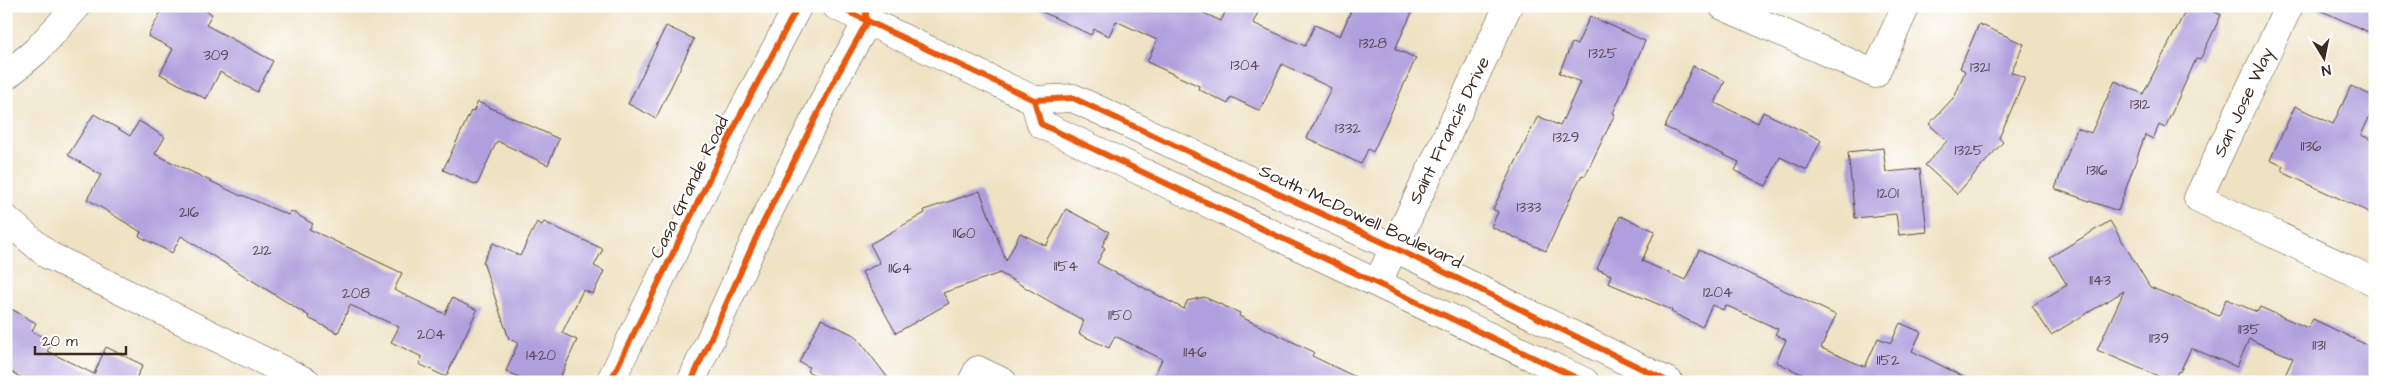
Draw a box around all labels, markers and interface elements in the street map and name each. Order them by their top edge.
north arrow [2298,32,2348,82]
house number: 1328 [1359,33,1387,54]
house number: 1325 [1589,43,1618,64]
street label: San Jose Way [2207,43,2281,162]
house number: 309 [203,45,229,66]
street label: Saint Francis Drive [1403,52,1496,208]
house number: 1304 [1230,55,1260,76]
house number: 1321 [1970,57,1990,78]
text: N [2320,59,2332,80]
house number: 1312 [2130,94,2150,115]
street label: Casa Grande Road [644,112,735,263]
house number: 1332 [1335,118,1361,139]
house number: 1329 [1553,127,1579,148]
house number: 1136 [2301,136,2322,157]
house number: 1325 [1955,140,1984,161]
street label: South McDowell Boulevard [1255,158,1467,275]
house number: 1316 [2087,160,2108,181]
house number: 1201 [1877,183,1899,204]
house number: 1333 [1517,197,1542,218]
house number: 216 [179,202,200,223]
house number: 1160 [953,223,976,244]
house number: 212 [252,240,272,261]
house number: 1154 [1054,256,1078,277]
house number: 1164 [888,258,912,279]
house number: 1143 [2089,270,2111,291]
house number: 1204 [1703,282,1733,303]
house number: 208 [342,283,370,304]
house number: 1150 [1108,305,1132,326]
house number: 1135 [2238,319,2260,340]
scale bar [35,323,126,355]
house number: 204 [417,324,445,345]
house number: 1139 [2149,328,2169,349]
text: 20 m [42,331,78,352]
house number: 1131 [2312,335,2326,356]
house number: 1146 [1183,342,1207,363]
house number: 1420 [526,345,557,366]
house number: 1152 [1876,350,1900,371]

